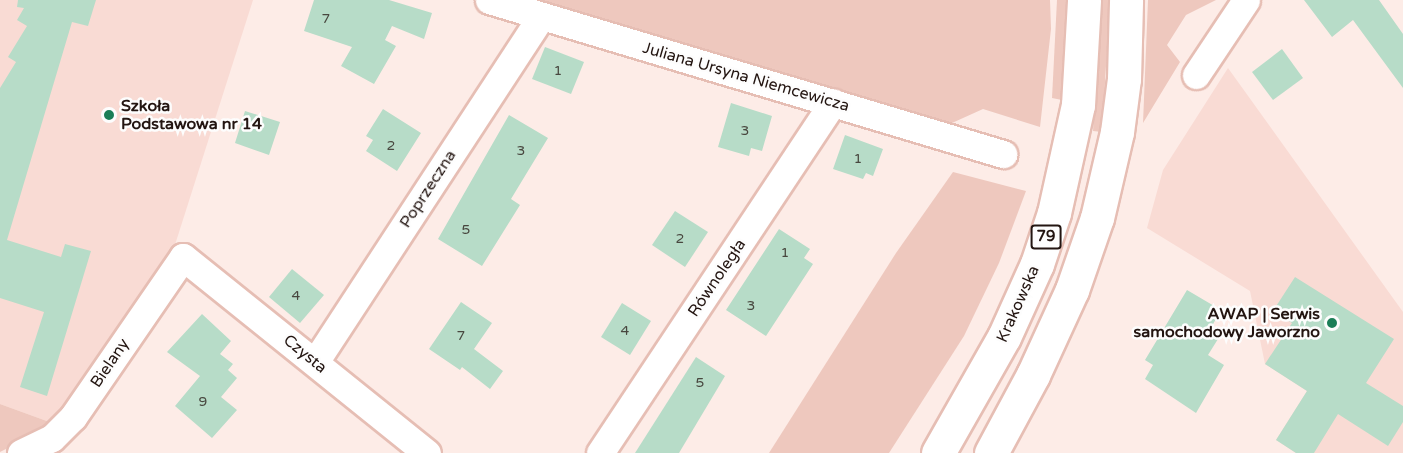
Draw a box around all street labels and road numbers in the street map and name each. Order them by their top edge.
street label: Juliana Ursyna Niemcewicza [640,38,852,116]
street label: Poprzeczna [396,147,460,231]
road number: 79 [1030,225,1062,249]
street label: Równoległa [684,236,750,320]
street label: Krakowska [993,263,1043,345]
street label: Czysta [279,331,331,377]
street label: Bielany [87,335,133,391]

